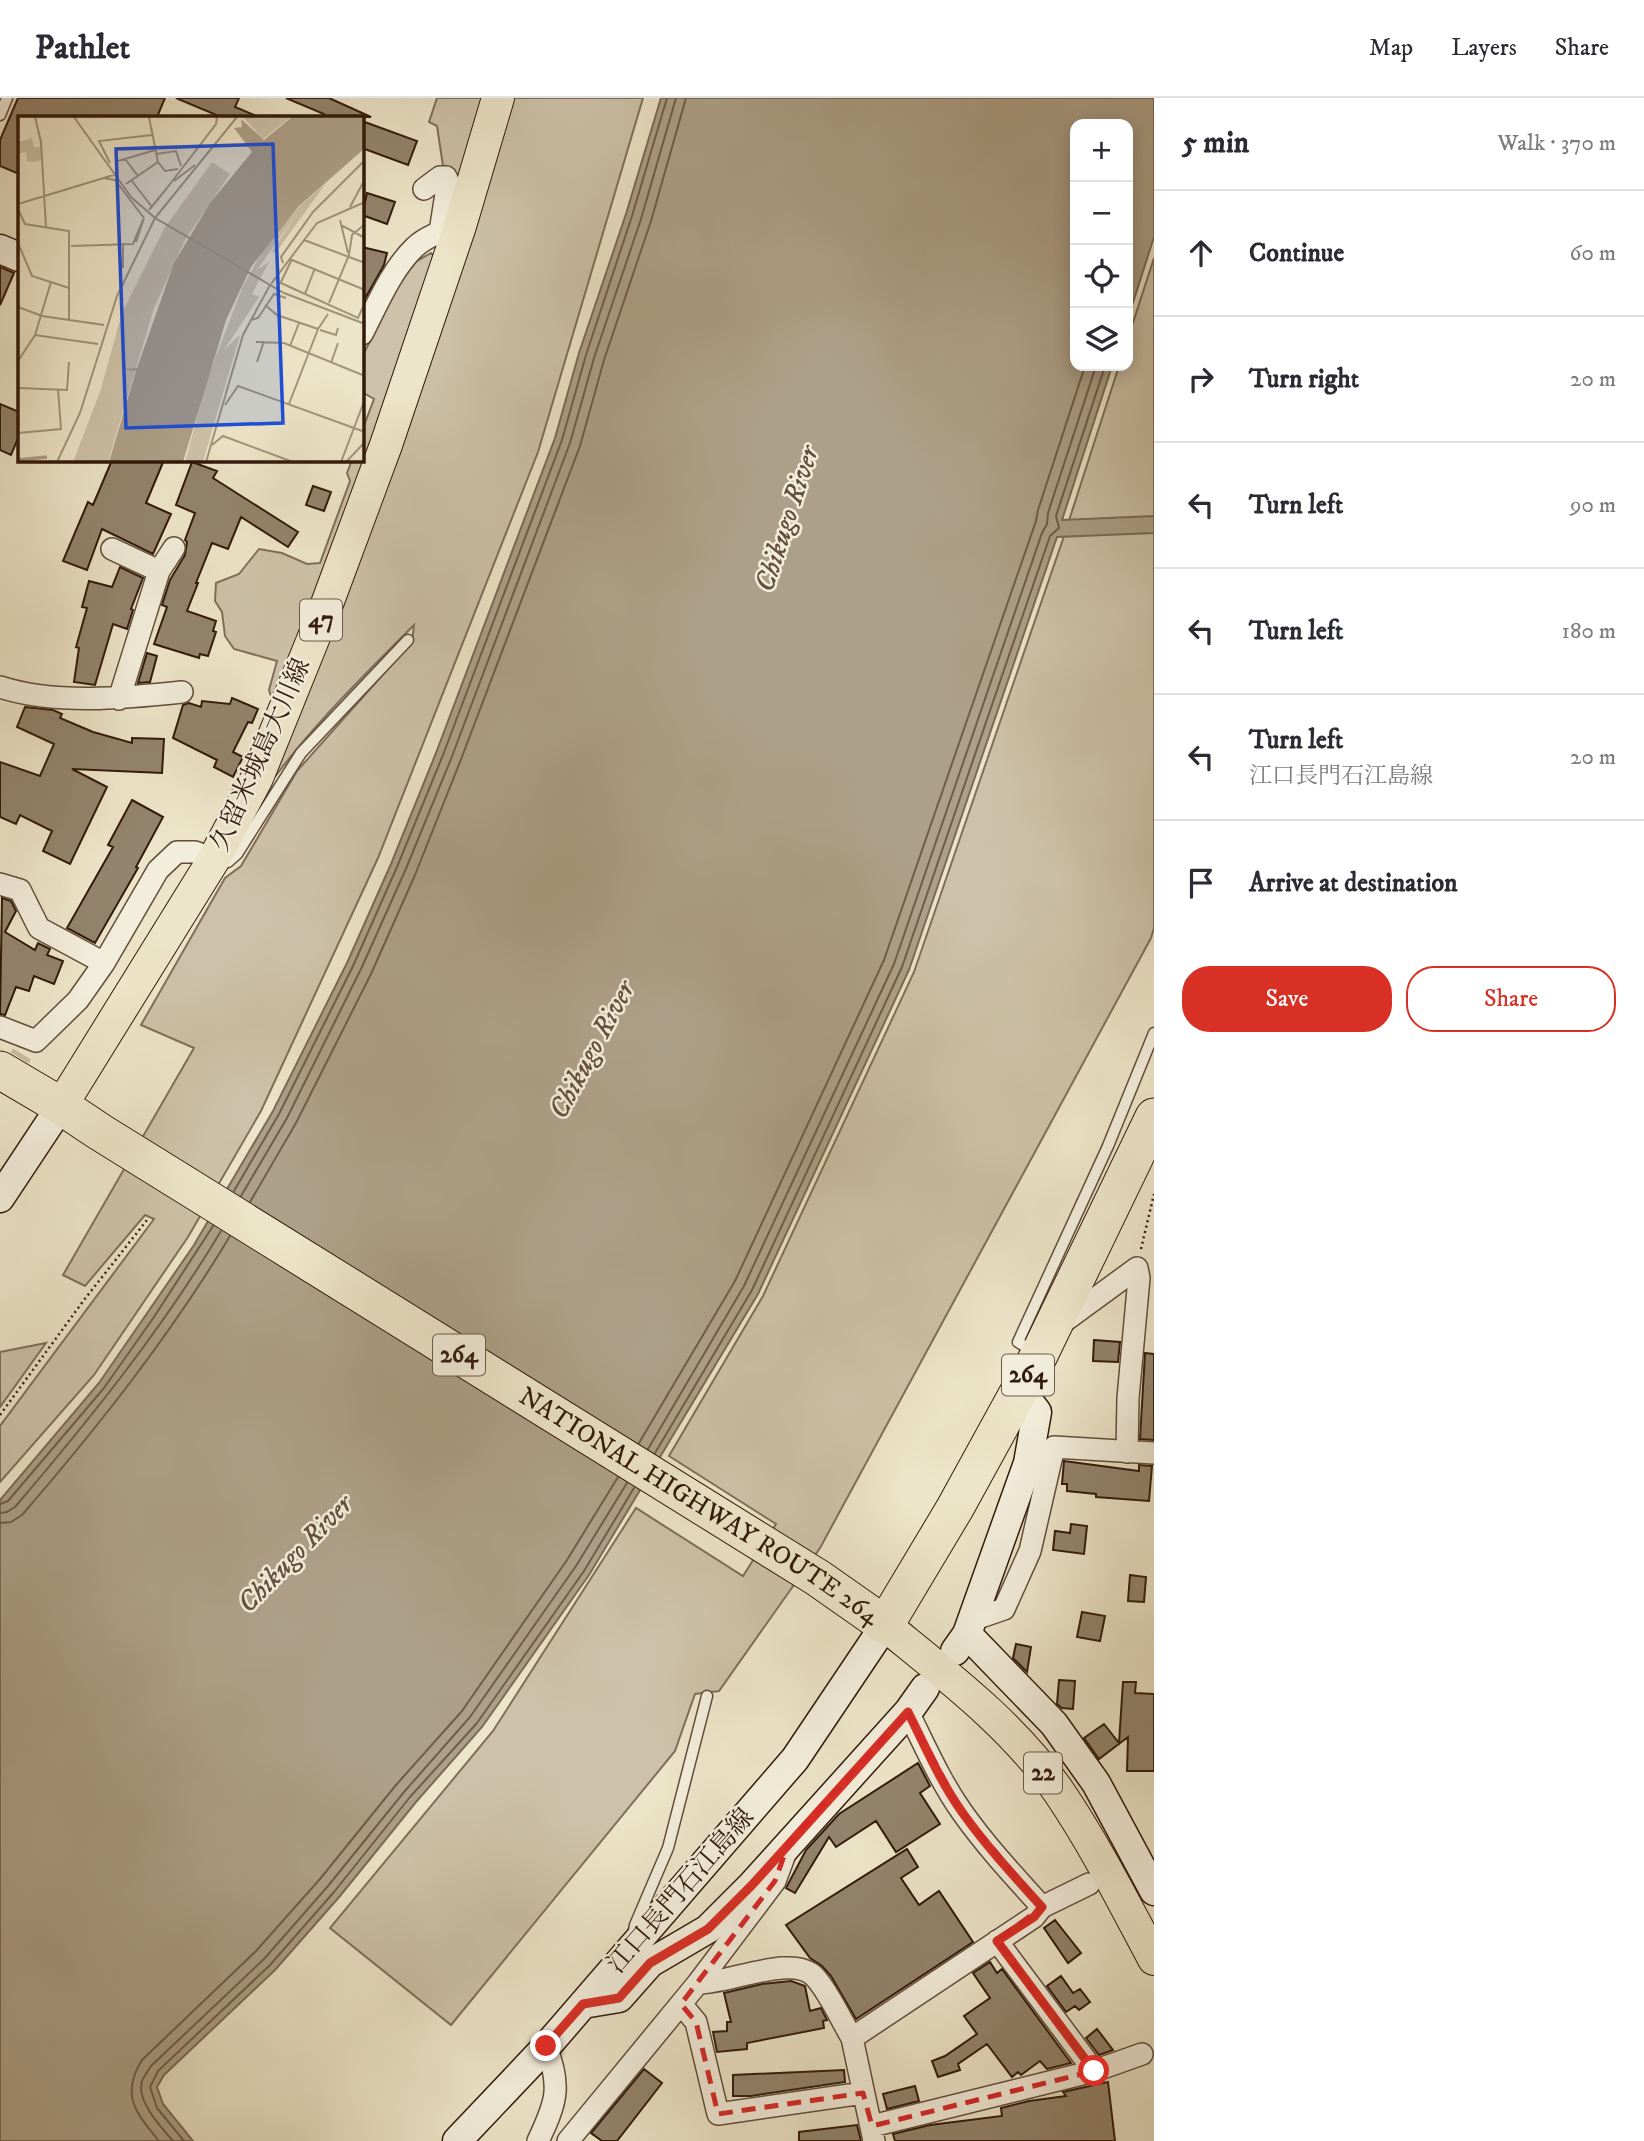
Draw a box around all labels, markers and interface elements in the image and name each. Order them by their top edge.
text: Pathlet [35,28,130,69]
text: Map [1369,33,1413,63]
text: Layers [1451,33,1517,63]
text: Share [1555,33,1609,63]
inset map [18,116,364,462]
map controls [1070,119,1133,371]
button: + [1070,119,1133,182]
text: 5 min [1182,125,1249,162]
text: Walk · 370 m [1498,129,1616,158]
button: − [1070,182,1133,245]
icon: ahead [1182,234,1220,272]
text: Continue [1249,237,1344,270]
text: 60 m [1569,239,1616,268]
button: locate [1070,245,1133,308]
button: layers [1070,308,1133,371]
icon: right [1182,360,1220,398]
text: Turn right [1249,363,1359,396]
text: 20 m [1570,365,1616,394]
water label: Chikugo River [747,440,828,596]
icon: left [1182,486,1220,524]
text: Turn left [1249,489,1343,522]
text: 90 m [1570,491,1616,520]
road number: 47 [300,600,342,640]
icon: left [1182,612,1220,650]
text: Turn left [1249,615,1343,648]
text: 180 m [1561,617,1616,646]
street label: 久留米城島大川線 [204,653,318,857]
text: Turn left [1249,724,1343,757]
icon: left [1182,738,1220,776]
text: 20 m [1570,743,1616,772]
text: 江口長門石江島線 [1249,762,1433,791]
icon: arrive [1182,864,1220,902]
text: Arrive at destination [1249,867,1458,900]
button: Save [1182,966,1392,1032]
button: Share [1406,966,1616,1032]
water label: Chikugo River [541,973,644,1125]
road number: 264 [433,1335,485,1376]
road number: 264 [1002,1354,1054,1395]
street label: NATIONAL HIGHWAY ROUTE 264 [513,1380,887,1633]
water label: Chikugo River [230,1486,362,1621]
road number: 22 [1024,1752,1062,1793]
street label: 江口長門石江島線 [600,1802,762,1980]
route end [530,2030,561,2061]
route start [1078,2055,1109,2086]

